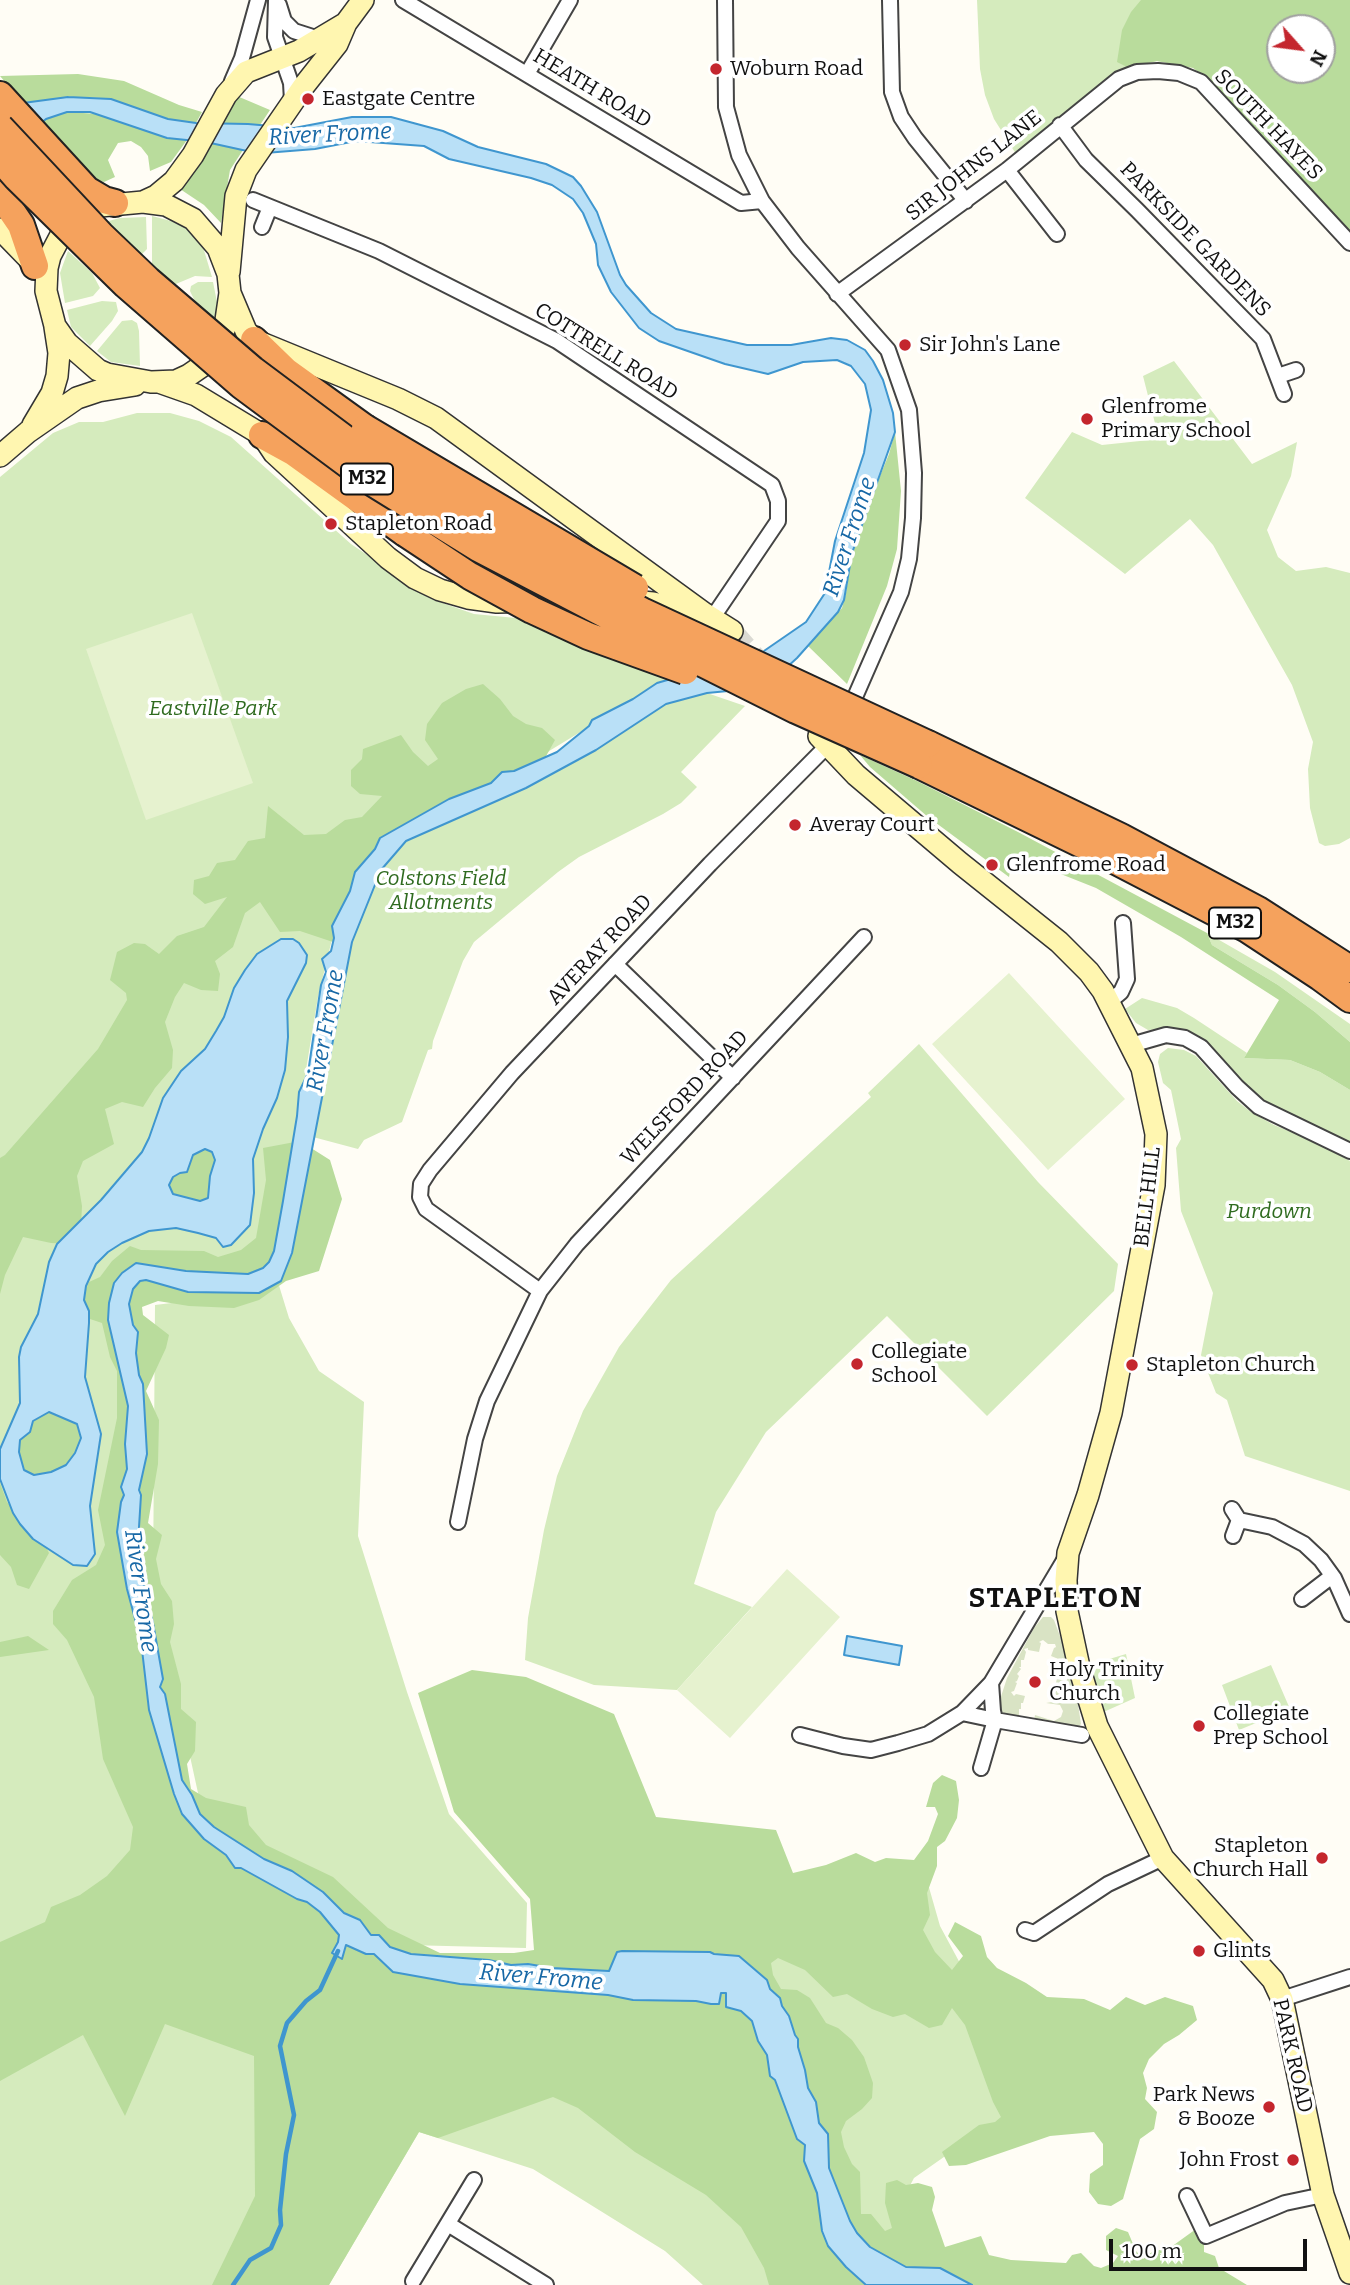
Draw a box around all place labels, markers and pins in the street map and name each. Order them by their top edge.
place label: Woburn Road [730,56,863,82]
marker: Woburn Road [708,61,724,77]
place label: Eastgate Centre [322,86,475,112]
marker: Eastgate Centre [300,91,316,107]
place label: Sir John's Lane [919,332,1060,358]
marker: Sir John's Lane [897,337,913,353]
place label: Glenfrome Primary School [1101,394,1251,444]
marker: Glenfrome Primary School [1079,411,1095,427]
place label: Stapleton Road [345,511,493,537]
marker: Stapleton Road [323,516,339,532]
place label: Averay Court [809,812,935,838]
marker: Averay Court [787,817,803,833]
place label: Glenfrome Road [1006,852,1166,878]
marker: Glenfrome Road [984,857,1000,873]
place label: Collegiate School [871,1339,967,1389]
place label: Stapleton Church [1146,1352,1315,1378]
marker: Collegiate School [849,1356,865,1372]
marker: Stapleton Church [1124,1357,1140,1373]
place label: Holy Trinity Church [1049,1657,1164,1707]
marker: Holy Trinity Church [1027,1674,1043,1690]
place label: Collegiate Prep School [1213,1701,1328,1751]
marker: Collegiate Prep School [1191,1718,1207,1734]
place label: Stapleton Church Hall [1193,1833,1308,1883]
marker: Stapleton Church Hall [1314,1850,1330,1866]
place label: Glints [1213,1938,1271,1964]
marker: Glints [1191,1943,1207,1959]
place label: Park News & Booze [1153,2082,1255,2132]
marker: Park News & Booze [1261,2099,1277,2115]
place label: John Frost [1180,2147,1279,2173]
marker: John Frost [1285,2152,1301,2168]

